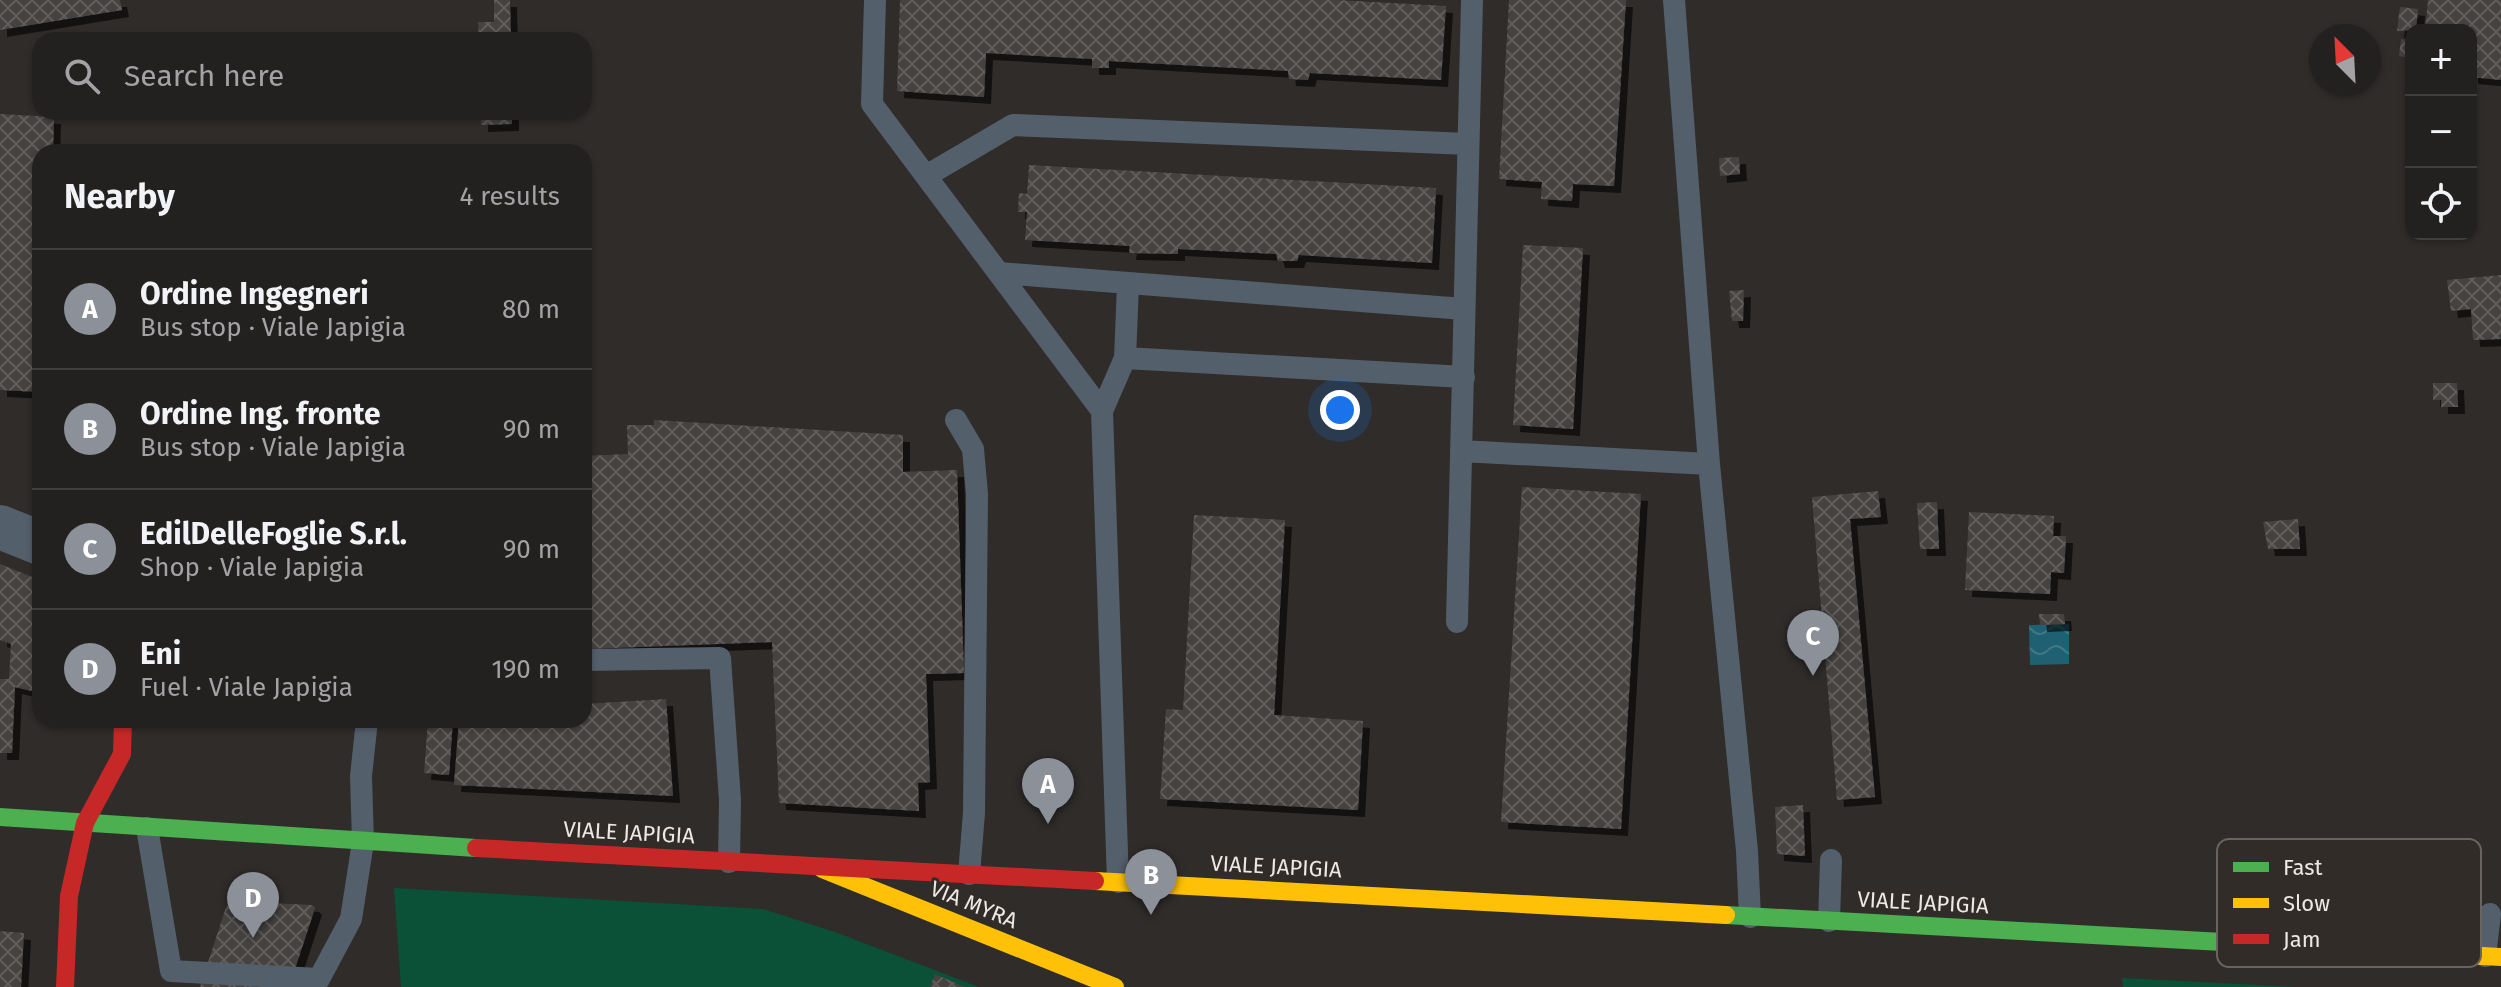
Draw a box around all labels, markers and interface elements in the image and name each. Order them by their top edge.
north arrow [2309,24,2381,96]
map controls [2405,24,2477,240]
button: + [2405,24,2477,96]
search box [32,32,592,120]
icon: search [60,54,104,98]
text: Search here [124,58,284,94]
button: − [2405,96,2477,168]
button: locate [2405,168,2477,240]
text: Nearby [64,176,175,217]
text: 4 results [459,181,560,212]
text: Ordine Ingegneri [140,276,369,312]
text: A [82,294,98,325]
text: 80 m [502,294,560,325]
text: Bus stop · Viale Japigia [140,312,406,343]
your location [1320,390,1360,430]
text: Ordine Ing. fronte [140,396,380,432]
text: B [82,414,98,445]
text: 90 m [503,414,560,445]
text: Bus stop · Viale Japigia [140,432,406,463]
text: EdilDelleFoglie S.r.l. [140,516,407,552]
text: C [83,534,97,565]
text: 90 m [503,534,560,565]
text: Shop · Viale Japigia [140,552,364,583]
pin: C [1787,610,1839,676]
text: Eni [140,636,181,672]
text: D [82,654,98,685]
text: 190 m [491,654,560,685]
text: Fuel · Viale Japigia [140,672,353,703]
pin: A [1022,758,1074,824]
street label: VIALE JAPIGIA [563,816,696,849]
legend [2217,839,2481,967]
pin: B [1125,849,1177,915]
street label: VIALE JAPIGIA [1210,850,1343,883]
text: Fast [2283,854,2323,881]
pin: D [227,872,279,938]
street label: VIA MYRA [926,875,1022,934]
street label: VIALE JAPIGIA [1857,886,1990,919]
text: Slow [2283,890,2330,917]
text: Jam [2283,926,2321,953]

